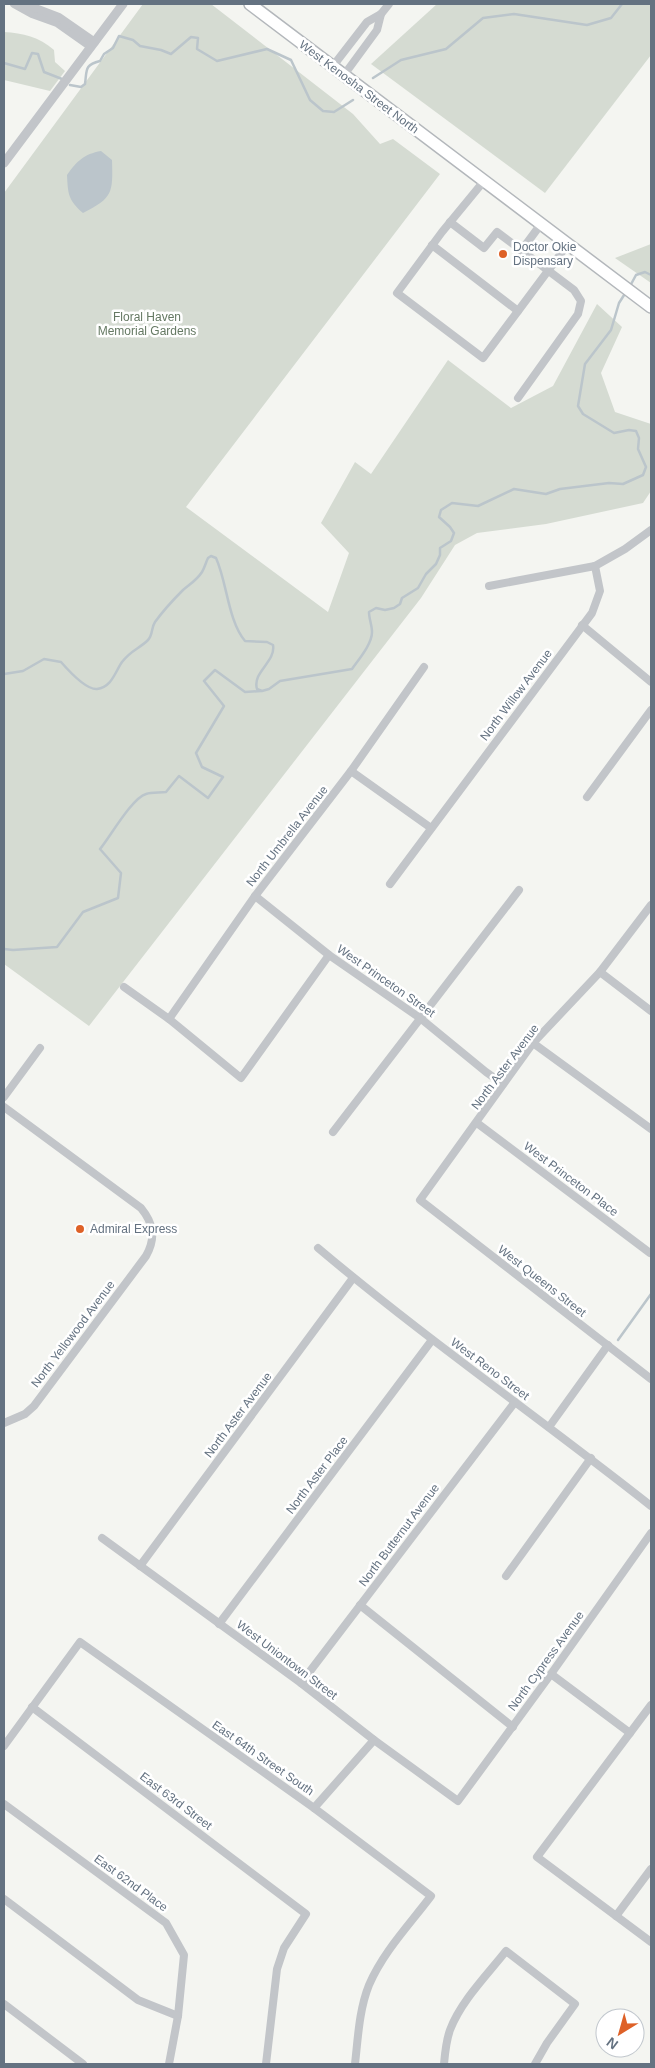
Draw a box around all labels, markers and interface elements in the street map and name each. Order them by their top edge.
street label: West Kenosha Street North [297,38,421,136]
place label: Doctor Okie Dispensary [513,240,577,268]
marker: Doctor Okie Dispensary [497,248,509,260]
park label: Floral Haven Memorial Gardens [98,310,196,338]
street label: North Willow Avenue [477,646,555,743]
street label: North Umbrella Avenue [243,783,331,889]
street label: West Princeton Street [334,942,438,1021]
street label: North Aster Avenue [468,1021,542,1112]
street label: West Princeton Place [521,1139,621,1219]
place label: Admiral Express [90,1222,177,1236]
marker: Admiral Express [74,1223,86,1235]
street label: West Queens Street [495,1242,589,1320]
street label: North Yellowood Avenue [28,1278,118,1390]
street label: West Reno Street [448,1335,532,1403]
street label: North Aster Avenue [201,1369,275,1460]
street label: North Aster Place [283,1433,351,1516]
street label: North Butternut Avenue [356,1481,442,1589]
street label: North Cypress Avenue [505,1608,587,1714]
street label: West Uniontown Street [234,1618,341,1703]
street label: East 64th Street South [210,1718,316,1798]
street label: East 63rd Street [137,1769,215,1833]
street label: East 62nd Place [92,1852,171,1915]
north arrow [595,2008,645,2058]
text: N [603,2034,621,2053]

